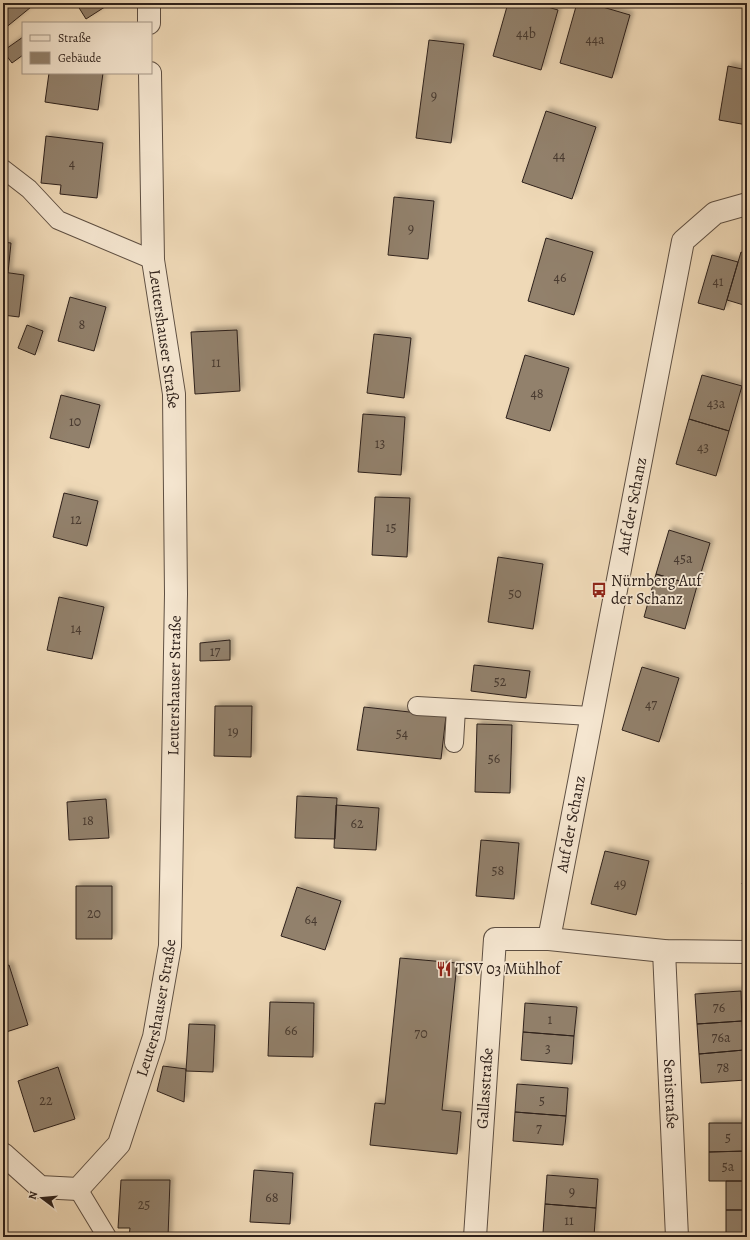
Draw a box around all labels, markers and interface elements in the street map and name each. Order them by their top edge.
legend [22,22,152,74]
house number: 44b [516,24,536,43]
text: Straße [58,30,91,46]
house number: 44a [585,30,605,49]
text: Gebäude [58,50,101,66]
house number: 9 [431,86,437,105]
house number: 44 [553,146,565,165]
house number: 4 [69,154,75,173]
house number: 9 [408,219,414,238]
street label: Leutershauser Straße [143,268,185,410]
house number: 46 [554,268,566,287]
house number: 41 [712,272,724,291]
house number: 8 [79,315,86,334]
house number: 11 [211,353,221,372]
house number: 48 [530,384,544,403]
house number: 43a [707,394,726,413]
house number: 10 [69,412,81,431]
house number: 13 [375,434,385,453]
house number: 43 [697,438,709,457]
street label: Auf der Schanz [612,456,652,557]
house number: 12 [70,510,82,529]
house number: 15 [386,518,396,537]
house number: 45a [674,549,693,568]
place label: Nürnberg Auf der Schanz [611,570,704,610]
bus stop icon: Nürnberg Auf der Schanz [590,581,608,599]
house number: 50 [508,584,522,603]
street label: Leutershauser Straße [162,615,187,756]
house number: 14 [70,619,82,638]
house number: 17 [210,642,220,661]
house number: 52 [494,672,507,691]
house number: 47 [645,695,657,714]
house number: 19 [227,722,239,741]
house number: 54 [396,724,408,743]
house number: 56 [488,749,500,768]
street label: Auf der Schanz [551,774,591,875]
house number: 18 [82,811,94,830]
house number: 62 [350,814,364,833]
house number: 58 [492,861,505,880]
house number: 49 [614,874,626,893]
house number: 20 [87,904,101,923]
house number: 64 [305,910,317,929]
street label: Leutershauser Straße [131,939,181,1080]
place label: TSV 03 Mühlhof [456,958,563,980]
restaurant icon: TSV 03 Mühlhof [435,960,453,978]
house number: 76 [713,998,725,1017]
house number: 1 [548,1010,553,1029]
house number: 66 [285,1021,297,1040]
house number: 70 [414,1024,428,1043]
house number: 76a [712,1028,731,1047]
house number: 3 [545,1039,551,1058]
street label: Gallasstraße [471,1047,499,1130]
street label: Senistraße [658,1058,683,1130]
house number: 78 [717,1058,730,1077]
house number: 22 [39,1091,53,1110]
house number: 5 [539,1091,545,1110]
house number: 7 [536,1119,542,1138]
house number: 5 [725,1128,731,1147]
house number: 5a [722,1157,735,1176]
north arrow [22,1178,62,1218]
house number: 9 [569,1182,575,1201]
house number: 68 [265,1188,279,1207]
text: N [25,1189,41,1201]
house number: 25 [138,1195,150,1214]
house number: 11 [564,1211,574,1230]

